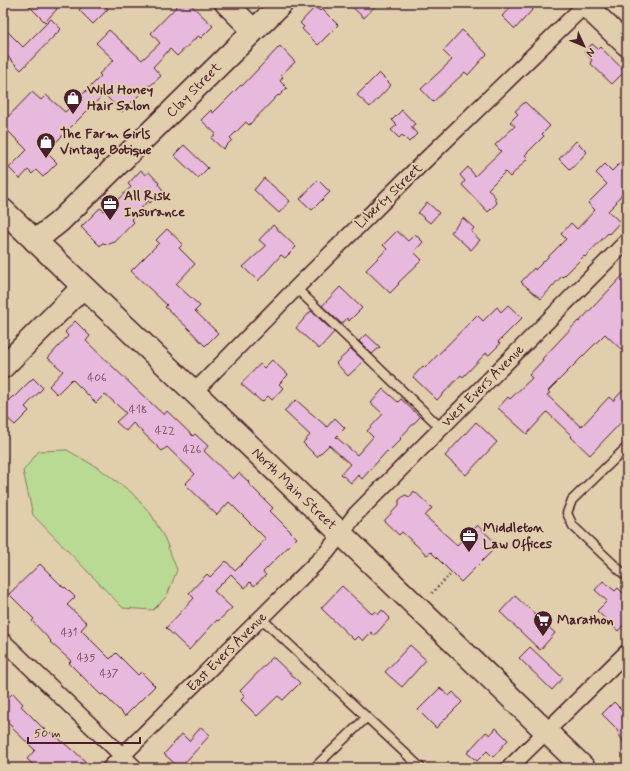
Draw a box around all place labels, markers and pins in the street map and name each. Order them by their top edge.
place label: Wild Honey Hair Salon [86,81,154,115]
shop icon: Wild Honey Hair Salon [62,87,84,115]
place label: The Farm Girls Vintage Botique [60,125,152,160]
shop icon: The Farm Girls Vintage Botique [35,131,57,159]
place label: All Risk Insurance [124,187,185,221]
office icon: All Risk Insurance [99,193,121,221]
place label: Middleton Law Offices [483,519,553,553]
office icon: Middleton Law Offices [458,525,480,553]
supermarket icon: Marathon [532,609,554,637]
place label: Marathon [557,611,614,629]

